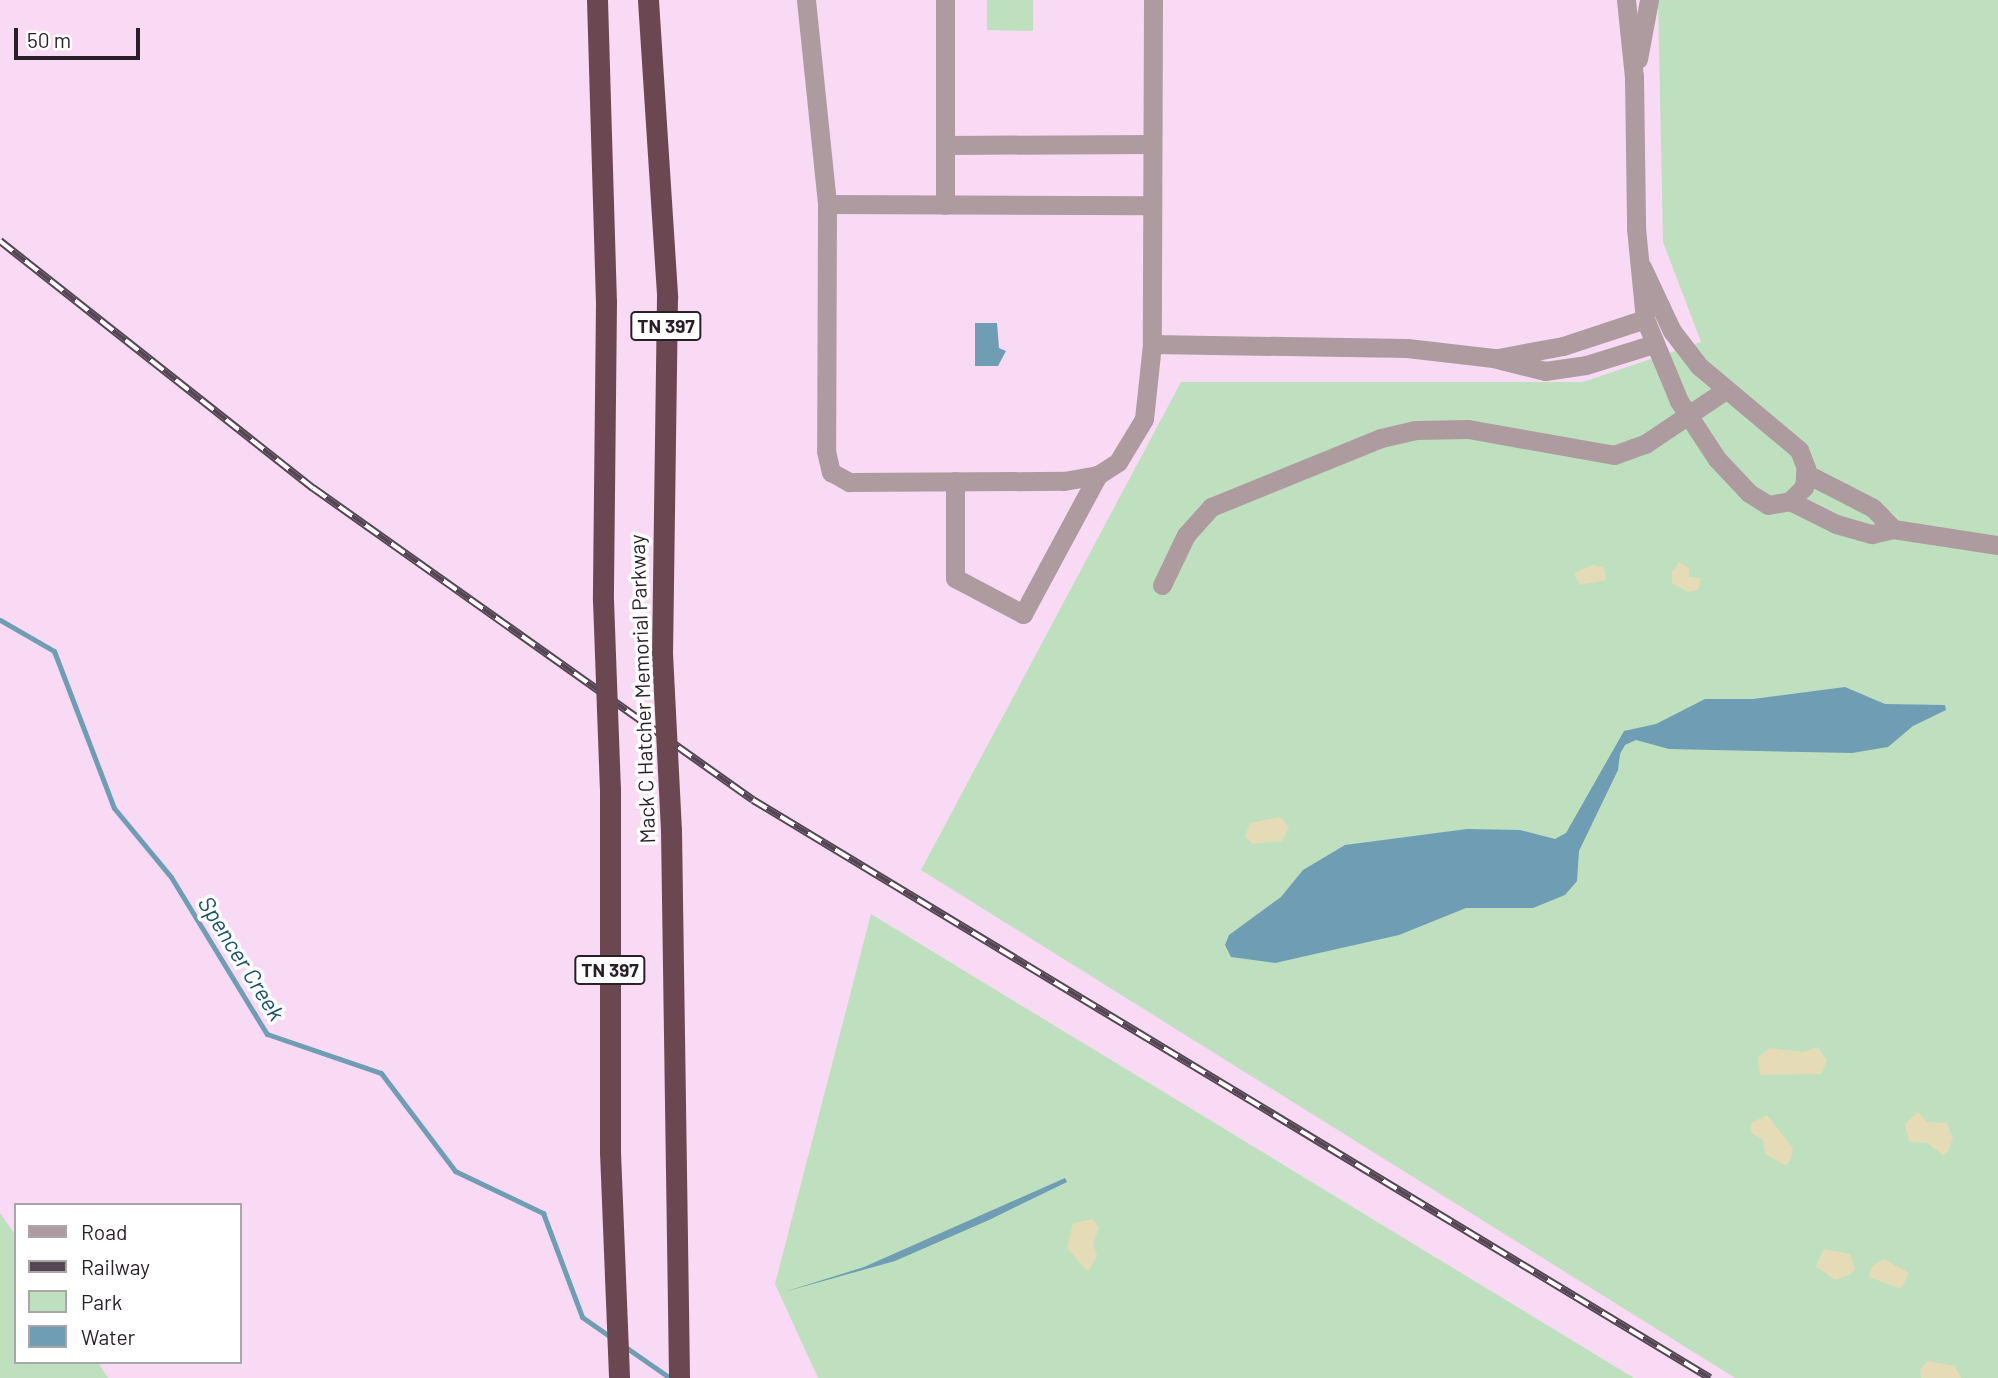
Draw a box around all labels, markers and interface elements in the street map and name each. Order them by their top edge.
scale bar [18,14,144,58]
text: 50 m [27,27,71,52]
road number: TN 397 [629,310,703,342]
street label: Mack C Hatcher Memorial Parkway [624,534,660,844]
water label: Spencer Creek [193,891,291,1025]
road number: TN 397 [573,954,647,986]
legend [14,1203,242,1364]
text: Road [81,1219,127,1244]
text: Railway [81,1254,150,1279]
text: Park [81,1289,122,1314]
text: Water [81,1324,135,1349]

